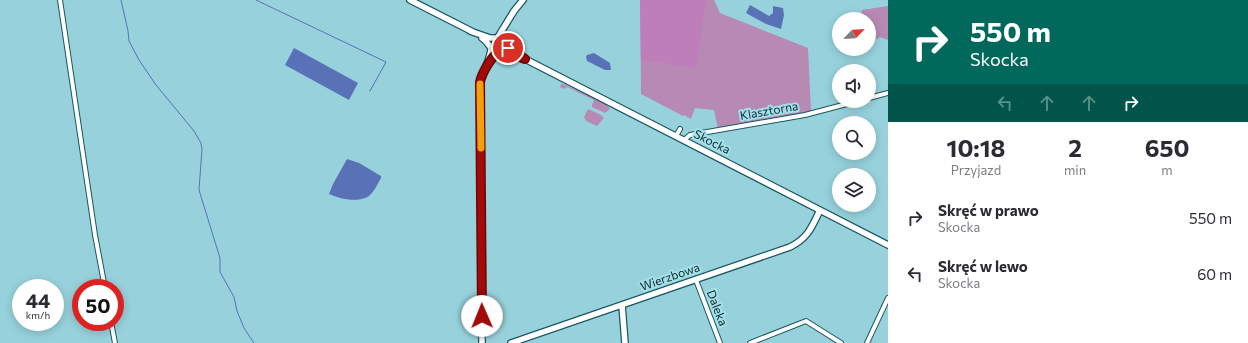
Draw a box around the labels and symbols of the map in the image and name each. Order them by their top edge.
north arrow [832,12,876,56]
pin [491,31,525,65]
street label: Klasztorna [739,98,799,122]
street label: Skocka [692,126,733,156]
street label: Wierzbowa [638,259,701,293]
speed limit sign: 50 [72,279,124,331]
street label: Daleka [705,288,731,328]
position arrow [461,295,503,337]

